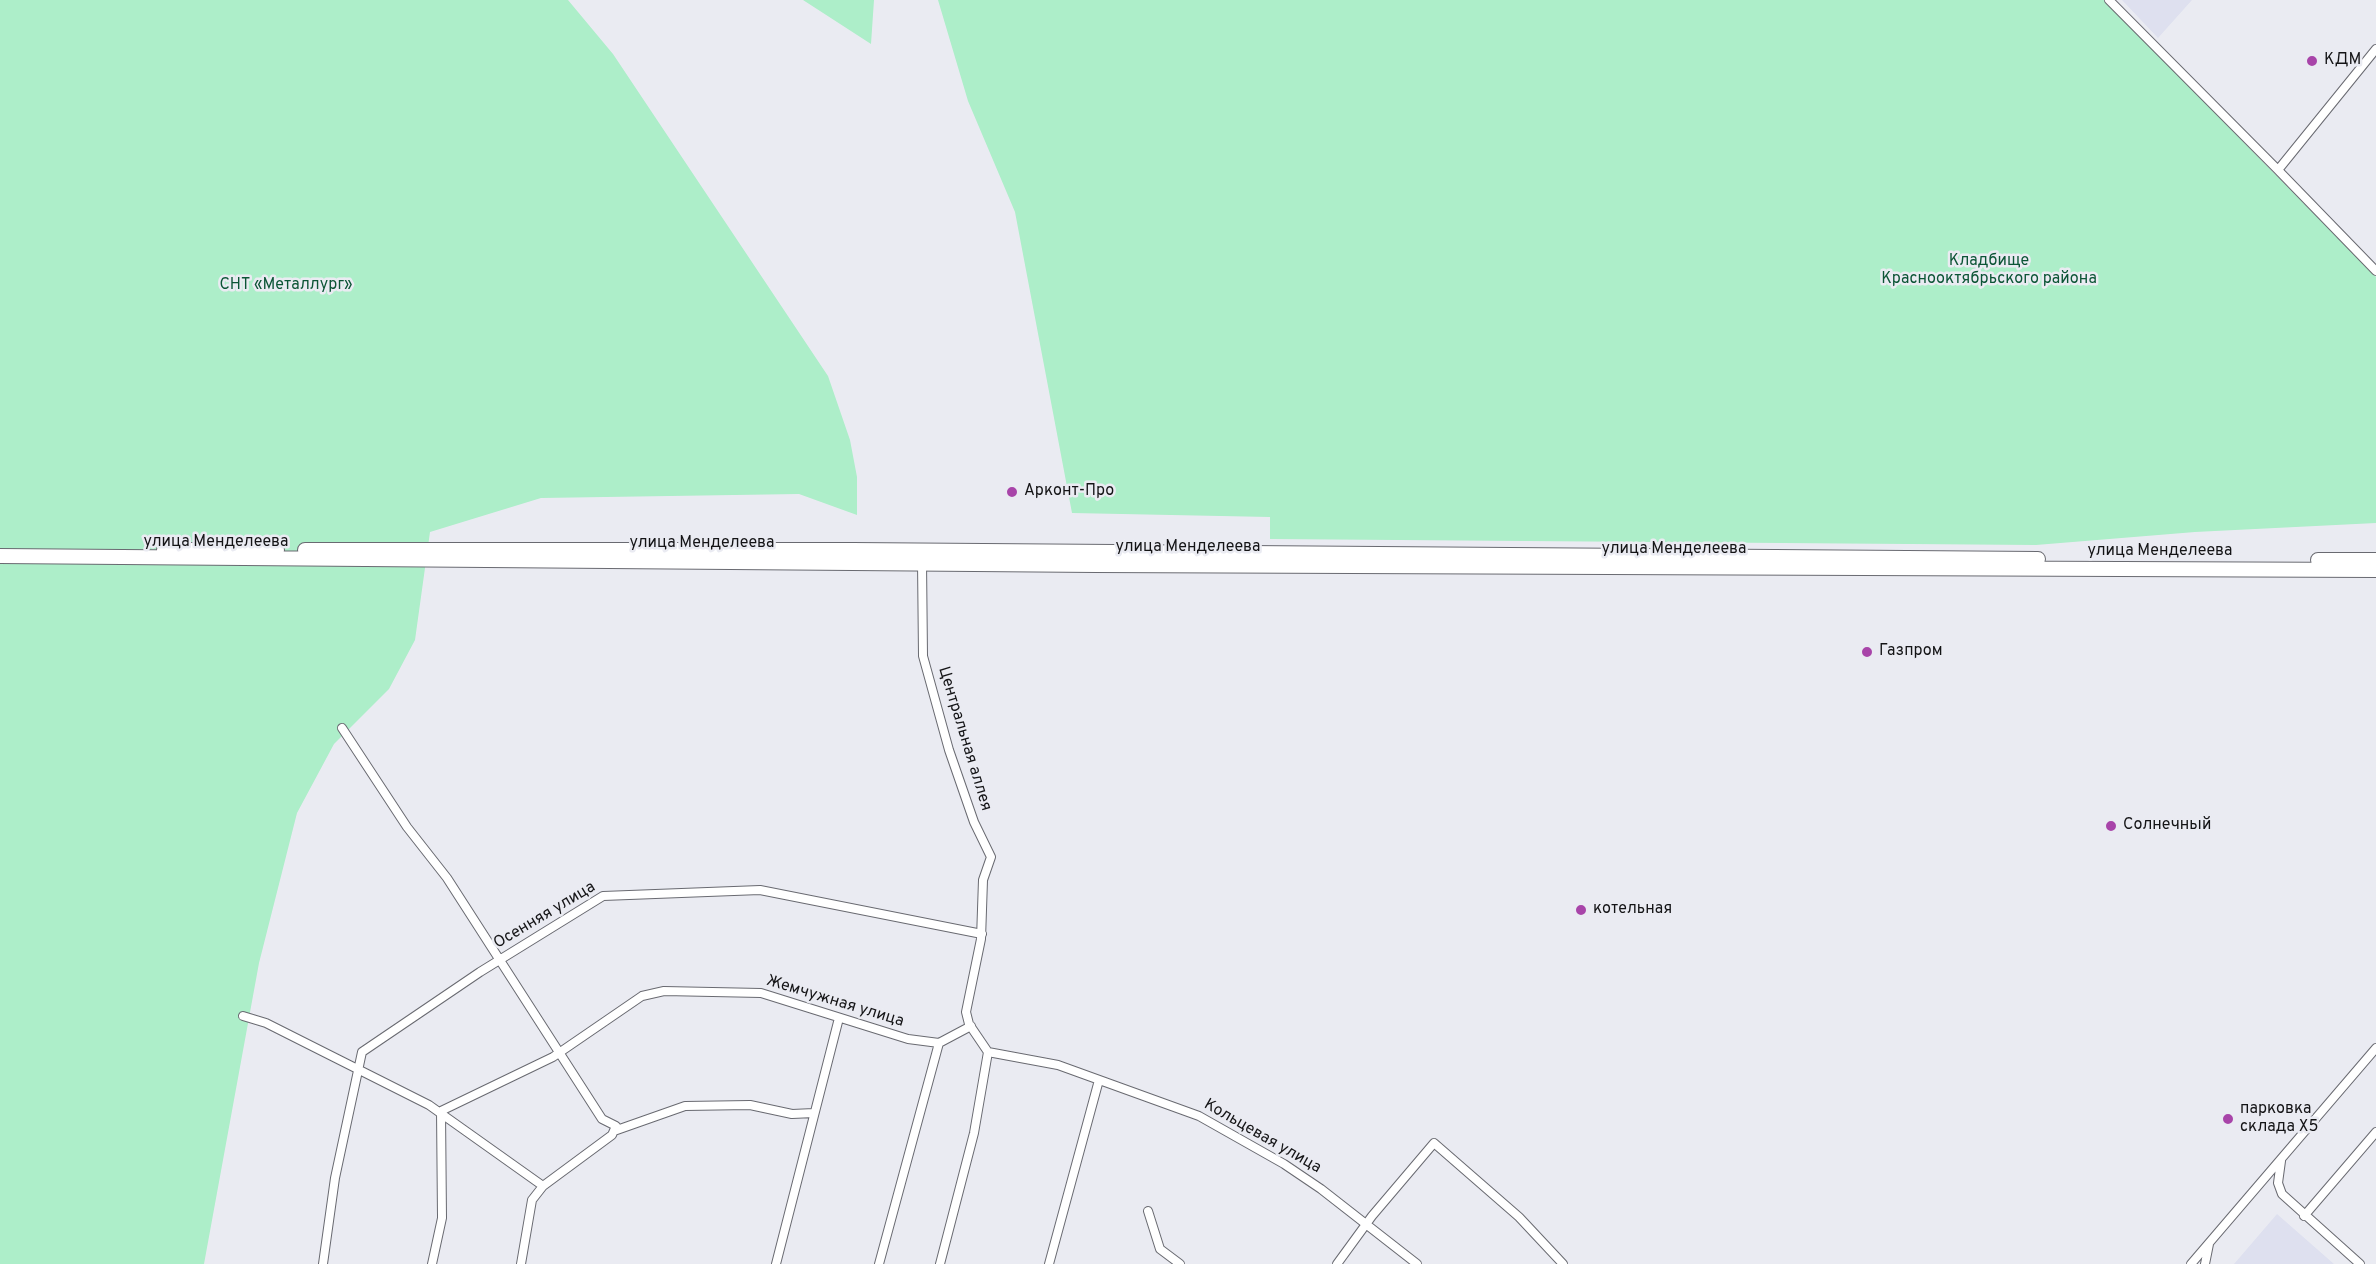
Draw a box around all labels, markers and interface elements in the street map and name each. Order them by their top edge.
place label: КДМ [2324,51,2361,71]
marker: КДМ [2305,54,2319,68]
park label: Кладбище Краснооктябрьского района [1881,252,2097,290]
park label: СНТ «Металлург» [220,276,352,296]
place label: Арконт-Про [1024,482,1114,502]
marker: Арконт-Про [1005,485,1019,499]
street label: улица Менделеева [143,533,289,553]
street label: улица Менделеева [629,534,775,554]
street label: улица Менделеева [1115,538,1261,558]
street label: улица Менделеева [1601,540,1747,560]
street label: улица Менделеева [2087,542,2233,562]
place label: Газпром [1879,642,1943,662]
marker: Газпром [1860,645,1874,659]
street label: Центральная аллея [933,665,995,813]
place label: Солнечный [2123,816,2211,836]
marker: Солнечный [2104,819,2118,833]
street label: Осенняя улица [491,878,599,954]
place label: котельная [1593,900,1672,920]
marker: котельная [1574,903,1588,917]
street label: Жемчужная улица [764,972,906,1032]
street label: Кольцевая улица [1200,1096,1324,1178]
place label: парковка склада X5 [2240,1100,2318,1138]
marker: парковка склада X5 [2221,1112,2235,1126]

